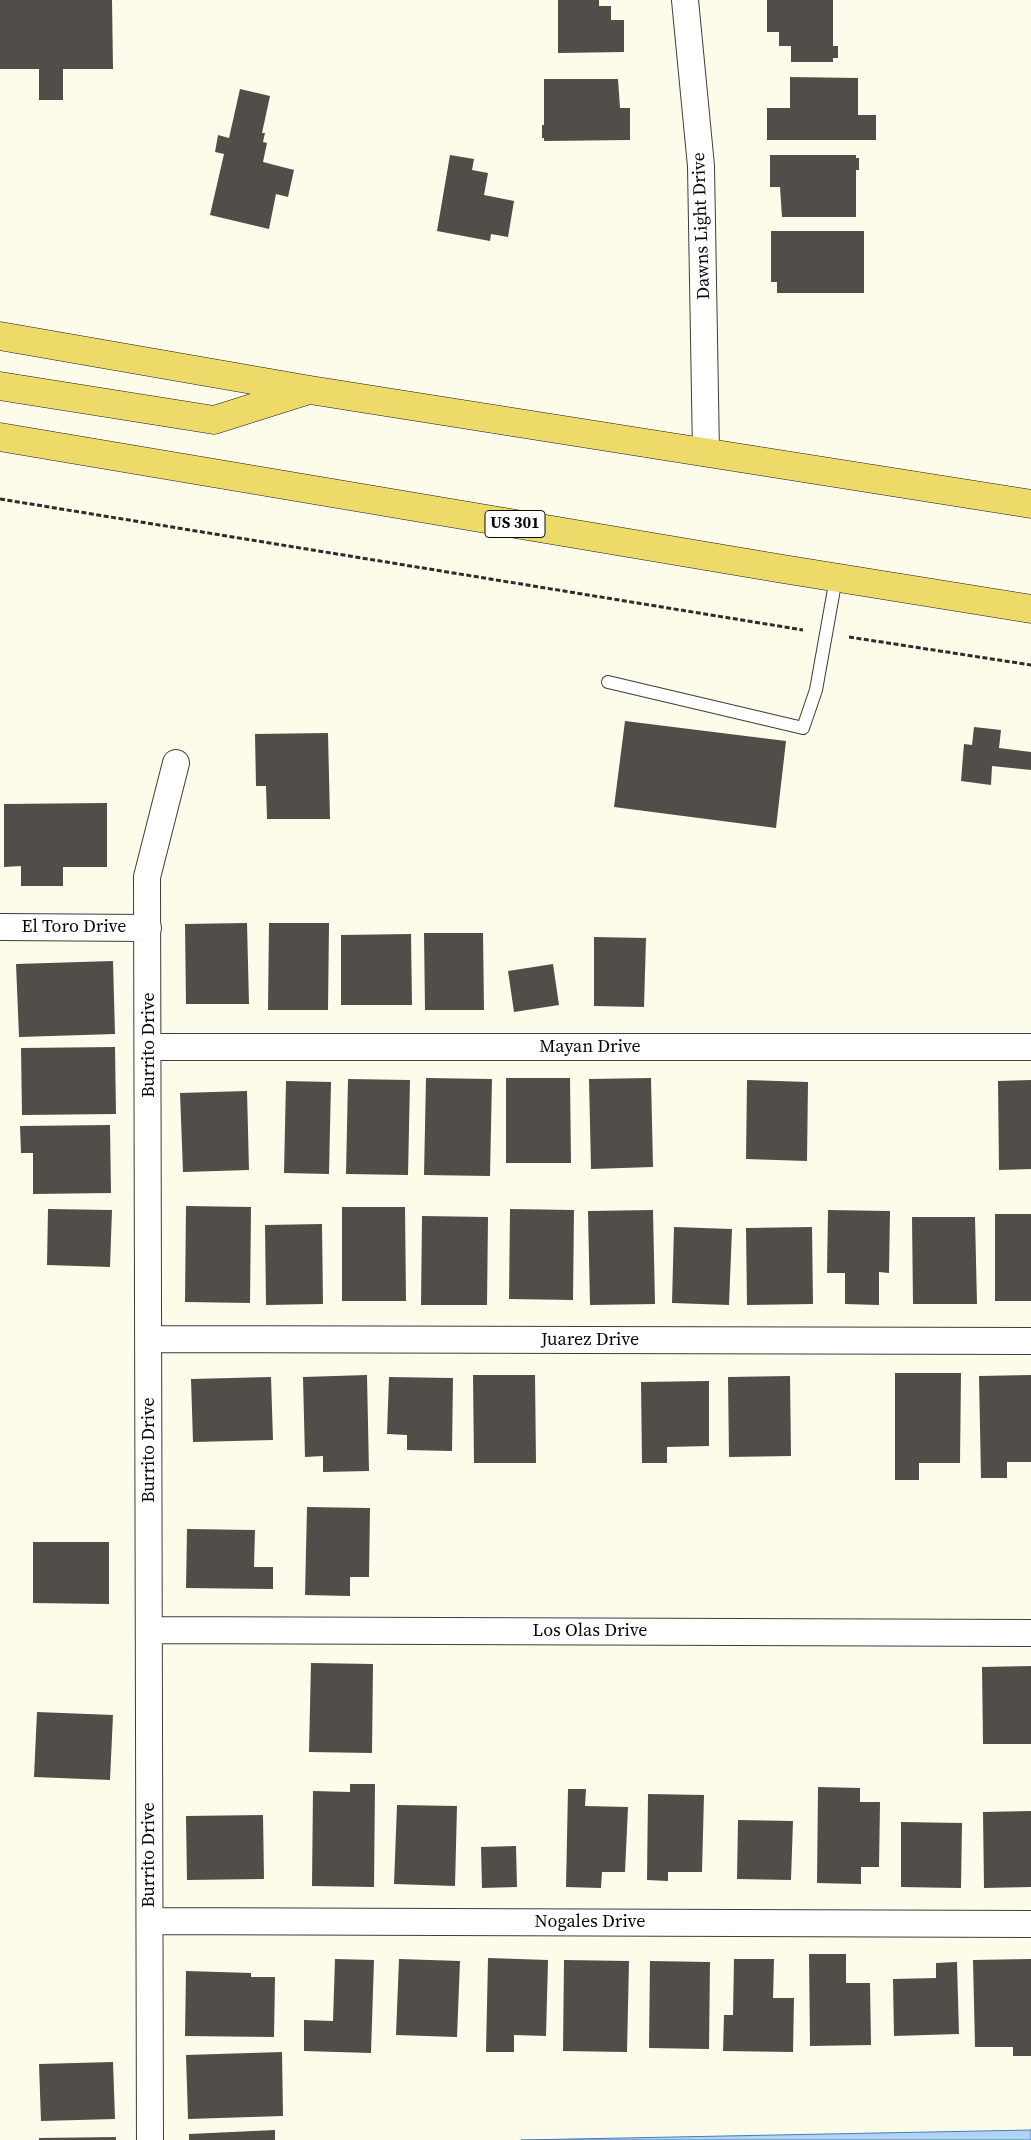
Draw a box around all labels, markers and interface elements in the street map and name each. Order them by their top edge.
street label: Dawns Light Drive [689,152,715,300]
road number: US 301 [485,510,545,538]
street label: El Toro Drive [22,916,126,938]
street label: Burrito Drive [138,992,160,1098]
street label: Mayan Drive [539,1036,641,1058]
street label: Juarez Drive [541,1329,639,1351]
street label: Burrito Drive [138,1397,160,1503]
street label: Los Olas Drive [532,1620,648,1642]
street label: Burrito Drive [138,1802,160,1908]
street label: Nogales Drive [535,1911,645,1933]

